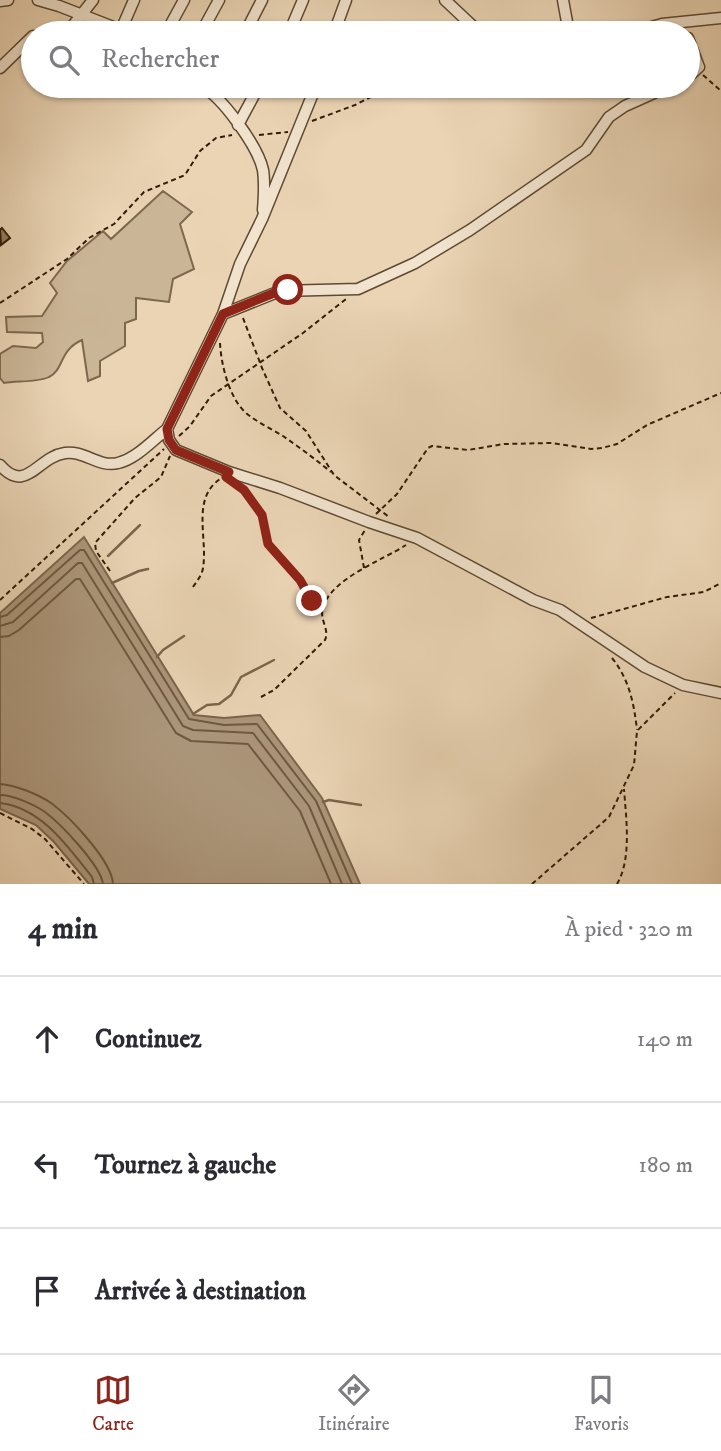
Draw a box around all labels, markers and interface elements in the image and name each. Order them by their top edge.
search box [21,21,700,98]
icon: search [45,41,83,79]
text: Rechercher [101,43,219,76]
route start [272,274,303,305]
route end [296,585,327,616]
text: 4 min [28,911,98,948]
text: À pied · 320 m [565,915,693,944]
icon: ahead [28,1020,66,1058]
text: Continuez [95,1023,201,1056]
text: 140 m [637,1025,693,1054]
icon: left [28,1146,66,1184]
text: Tournez à gauche [95,1149,276,1182]
text: 180 m [638,1151,693,1180]
icon: arrive [28,1272,66,1310]
text: Arrivée à destination [95,1275,306,1308]
tab: Carte [92,1371,134,1436]
tab: Itinéraire [318,1371,390,1436]
tab: Favoris [574,1371,629,1436]

